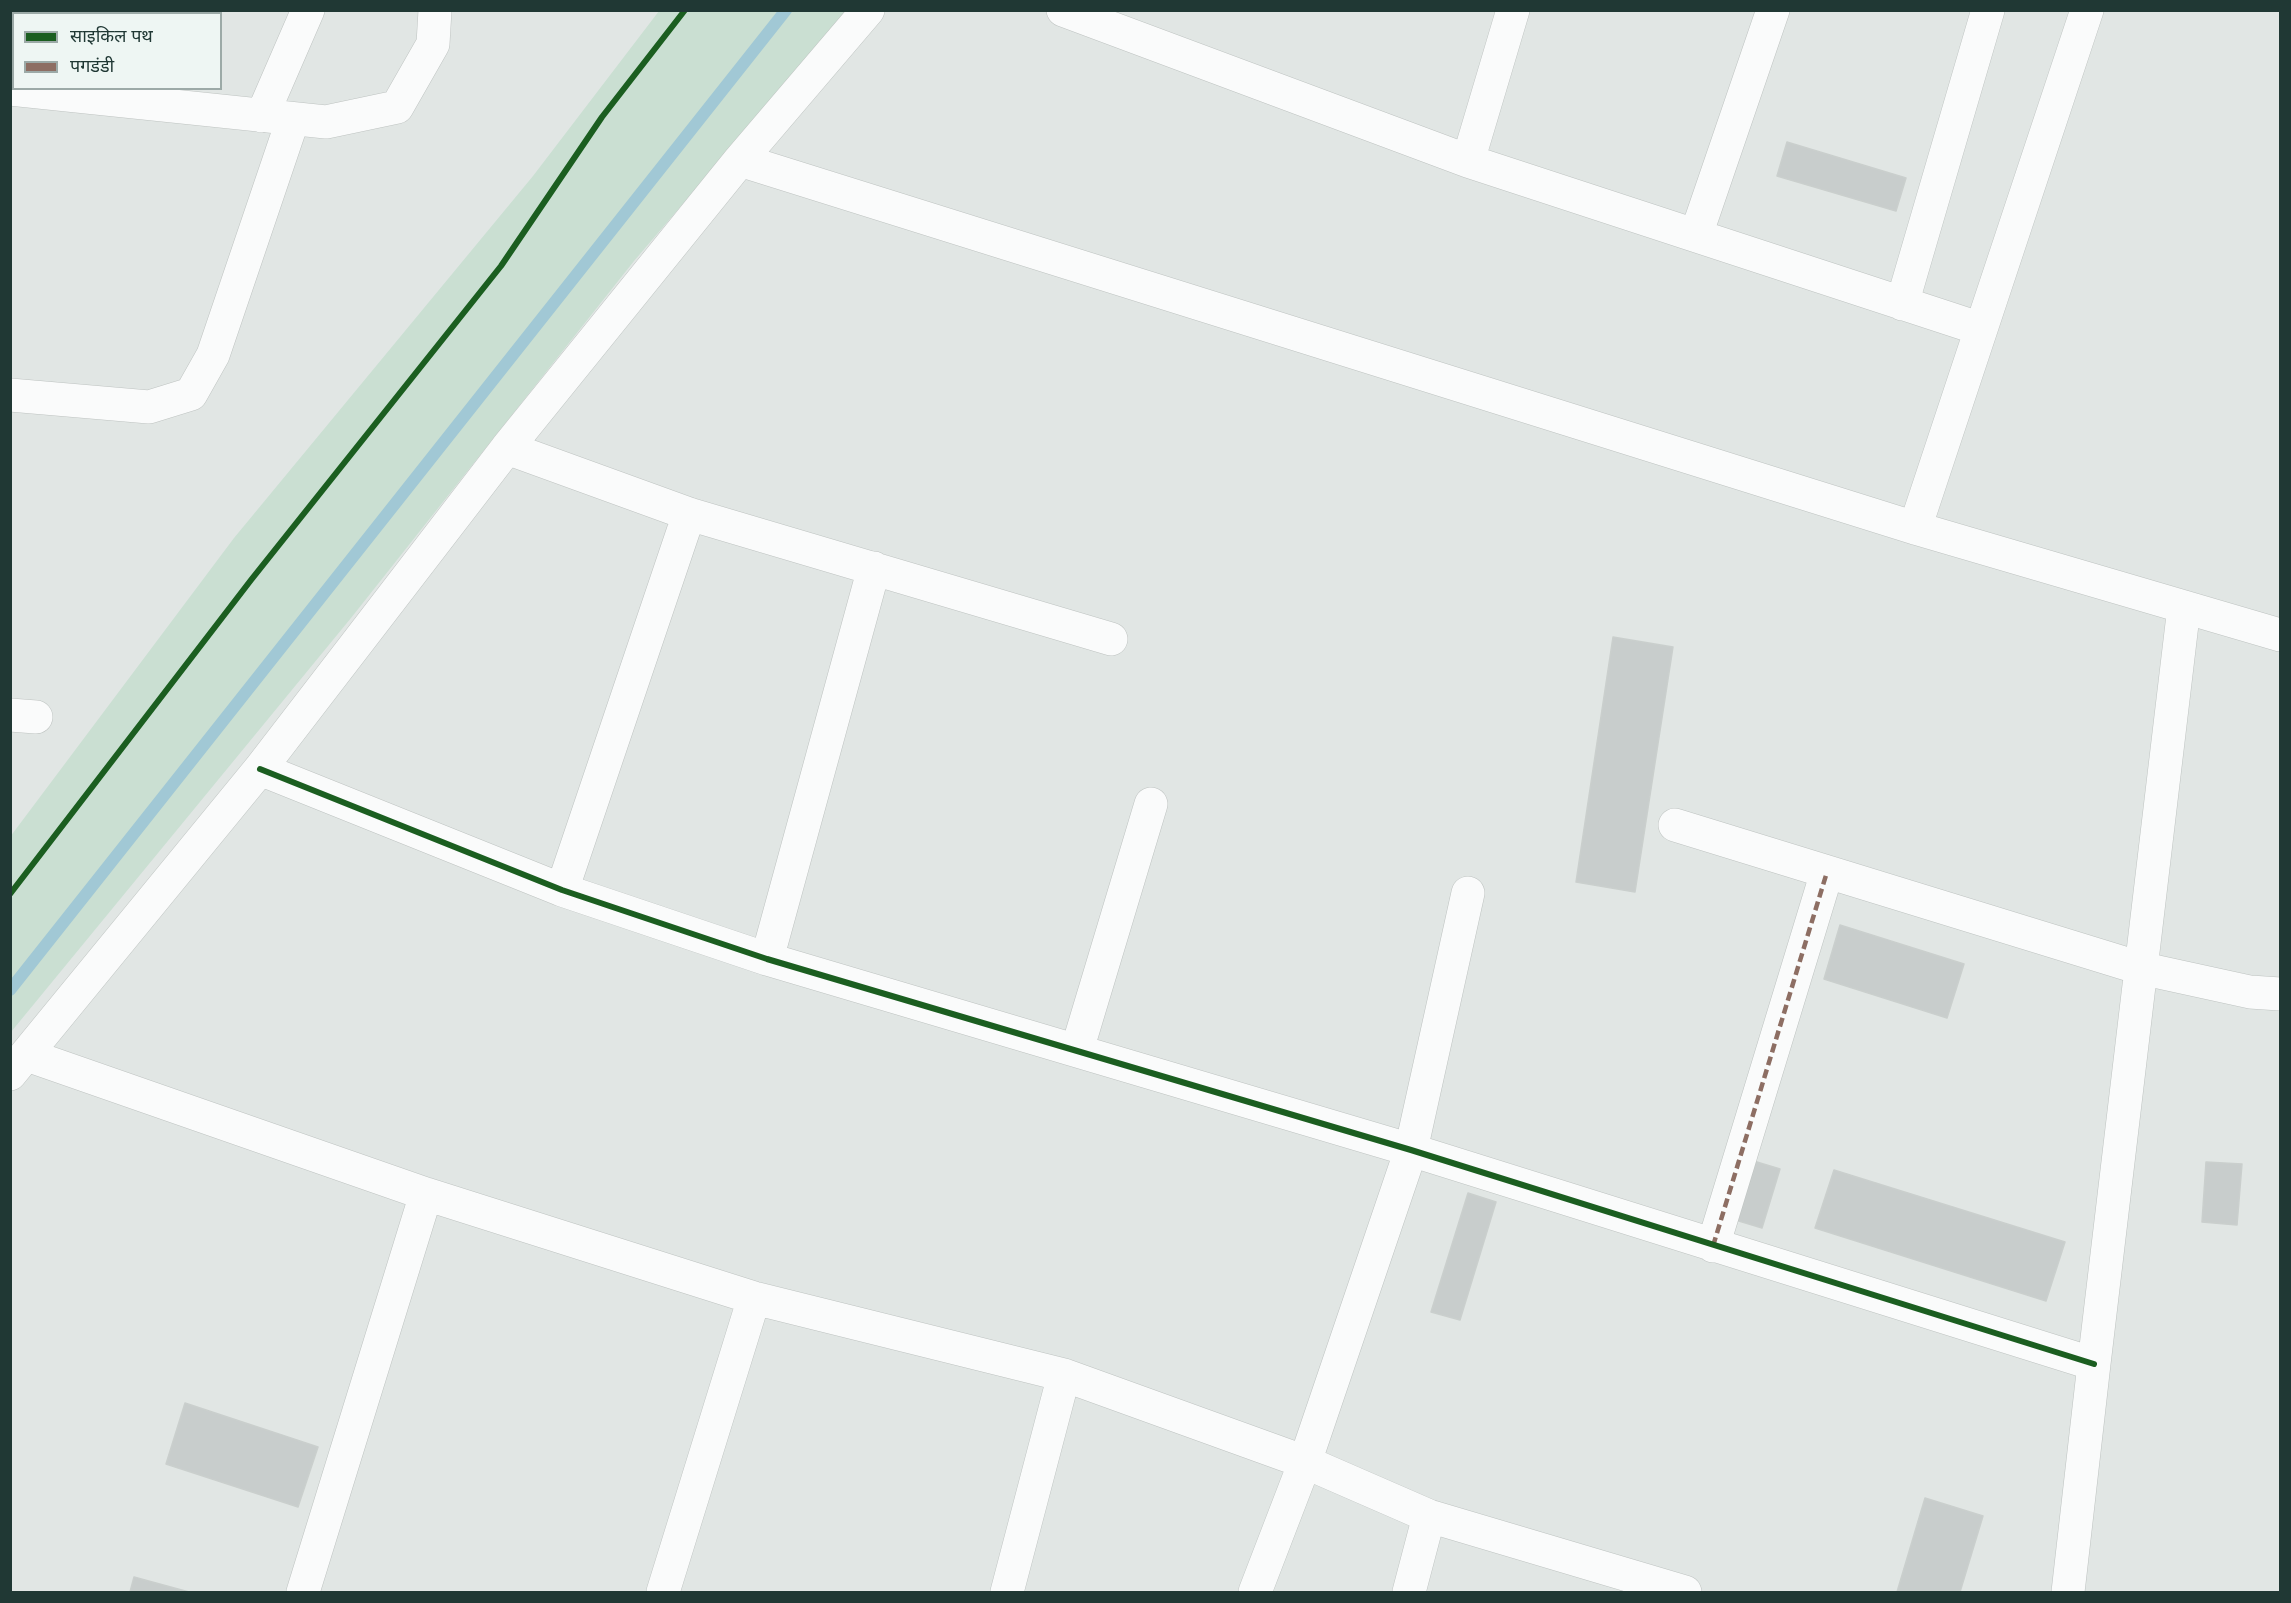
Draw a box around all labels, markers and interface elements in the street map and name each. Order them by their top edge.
legend [12,12,222,90]
text: साइकिल पथ [70,25,153,47]
text: पगडंडी [70,55,114,77]

